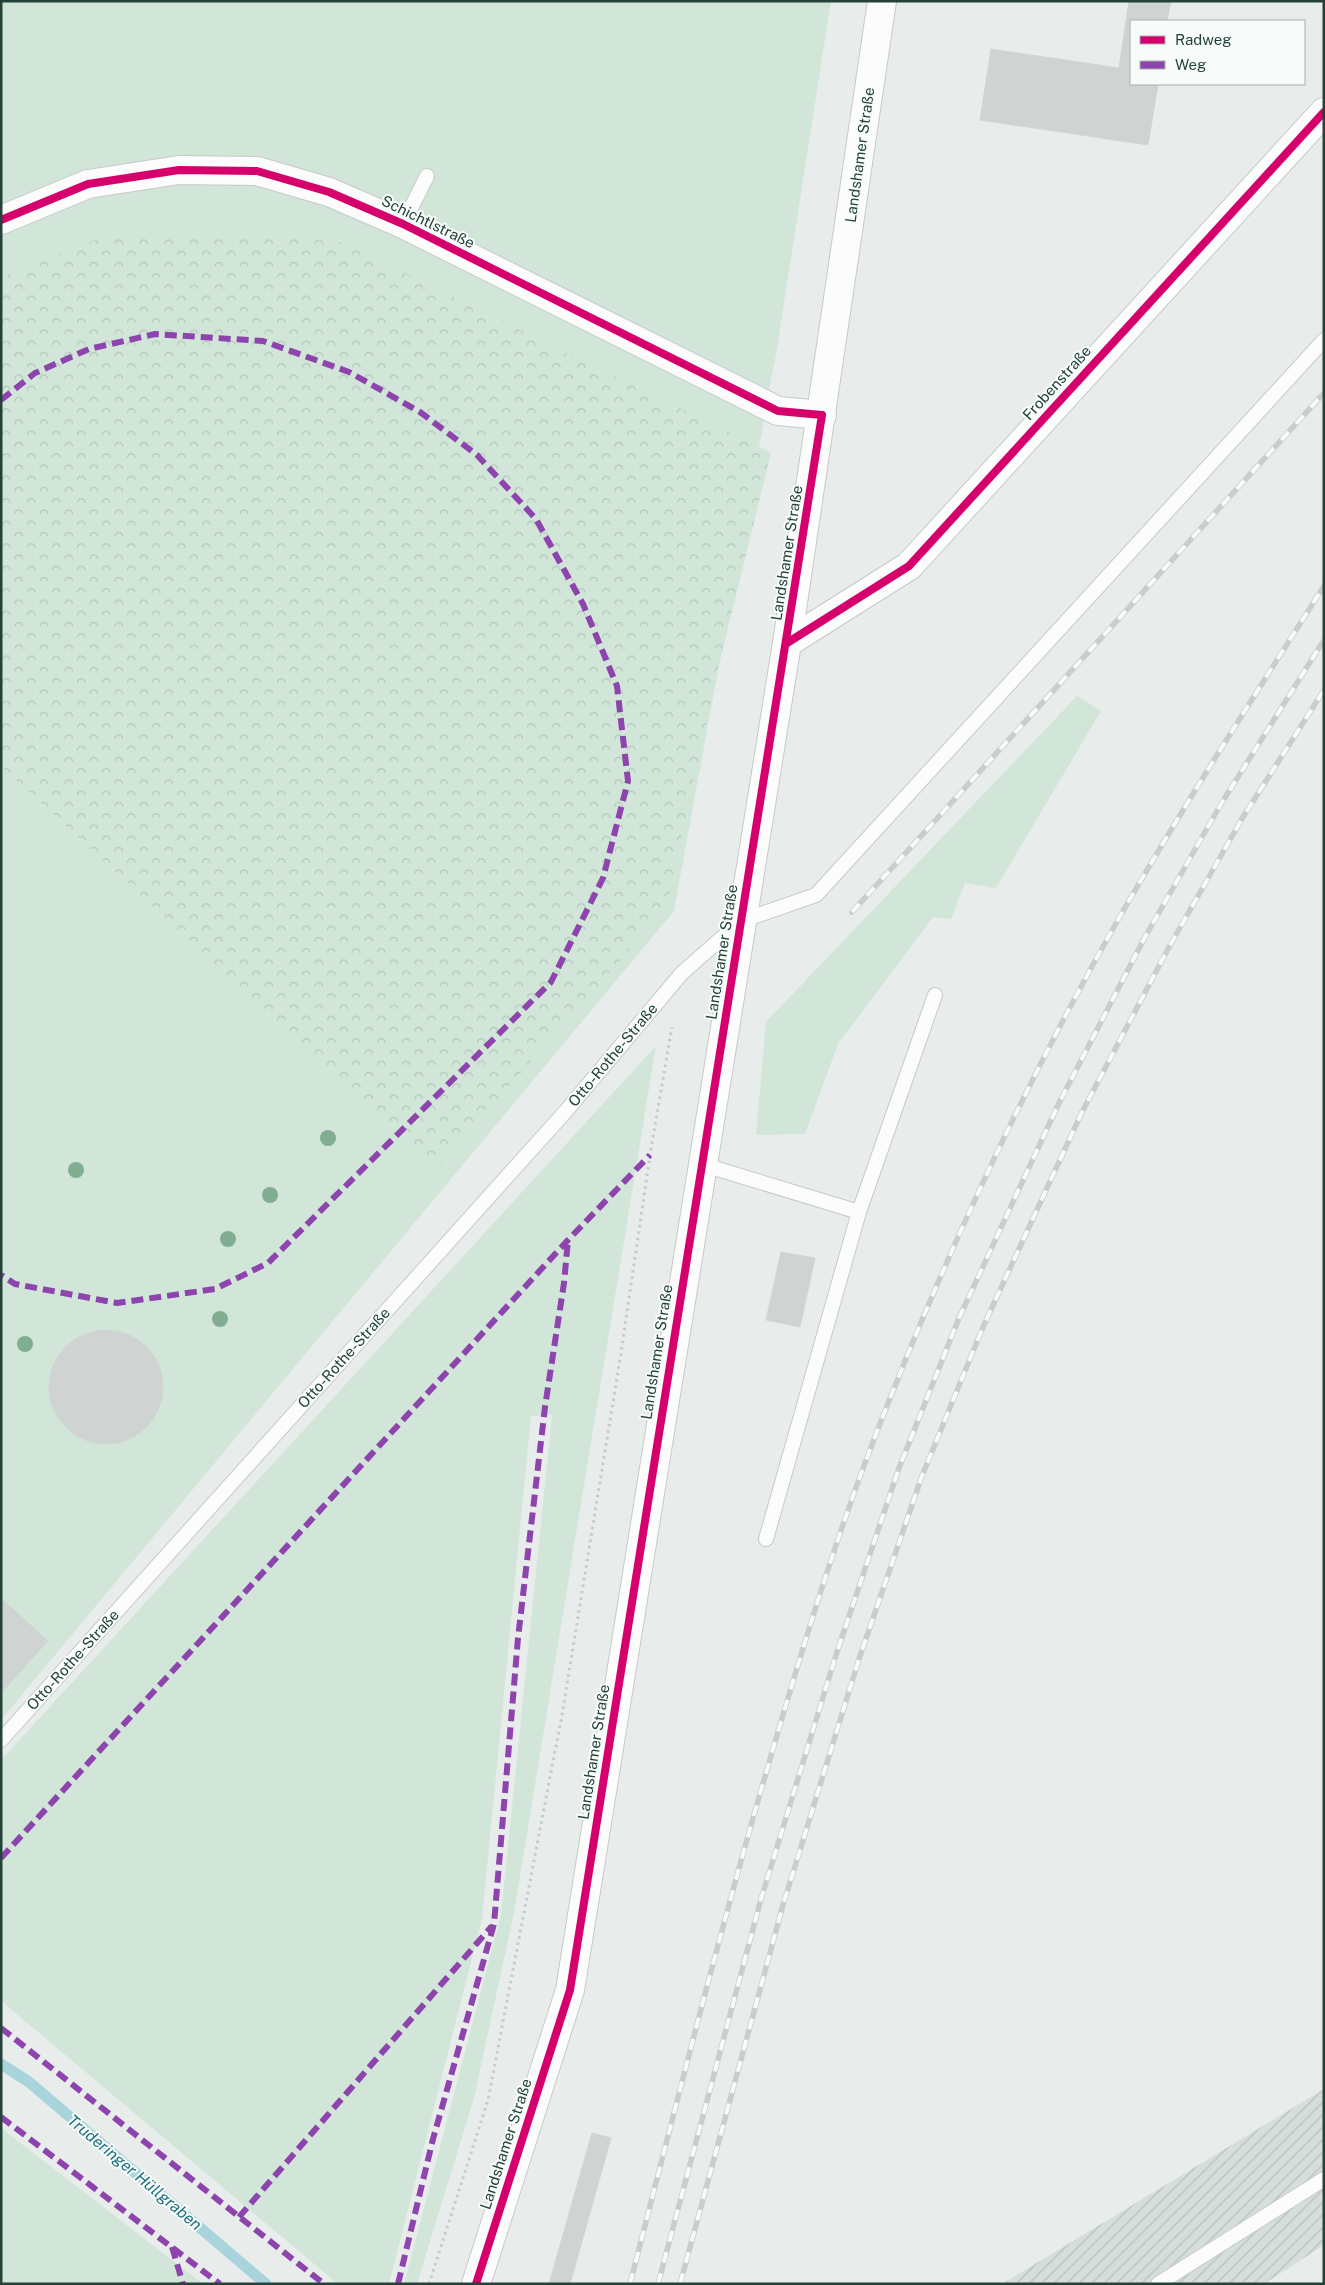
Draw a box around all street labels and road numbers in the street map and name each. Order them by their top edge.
street label: Landshamer Straße [842,86,877,224]
street label: Schichtlstraße [379,192,478,251]
street label: Frobenstraße [1019,342,1094,423]
street label: Landshamer Straße [767,484,806,622]
street label: Landshamer Straße [702,883,741,1021]
street label: Otto-Rothe-Straße [565,1000,661,1110]
street label: Landshamer Straße [637,1283,676,1421]
street label: Otto-Rothe-Straße [294,1304,393,1411]
street label: Otto-Rothe-Straße [23,1606,122,1713]
street label: Landshamer Straße [574,1683,613,1821]
street label: Landshamer Straße [476,2076,535,2211]

